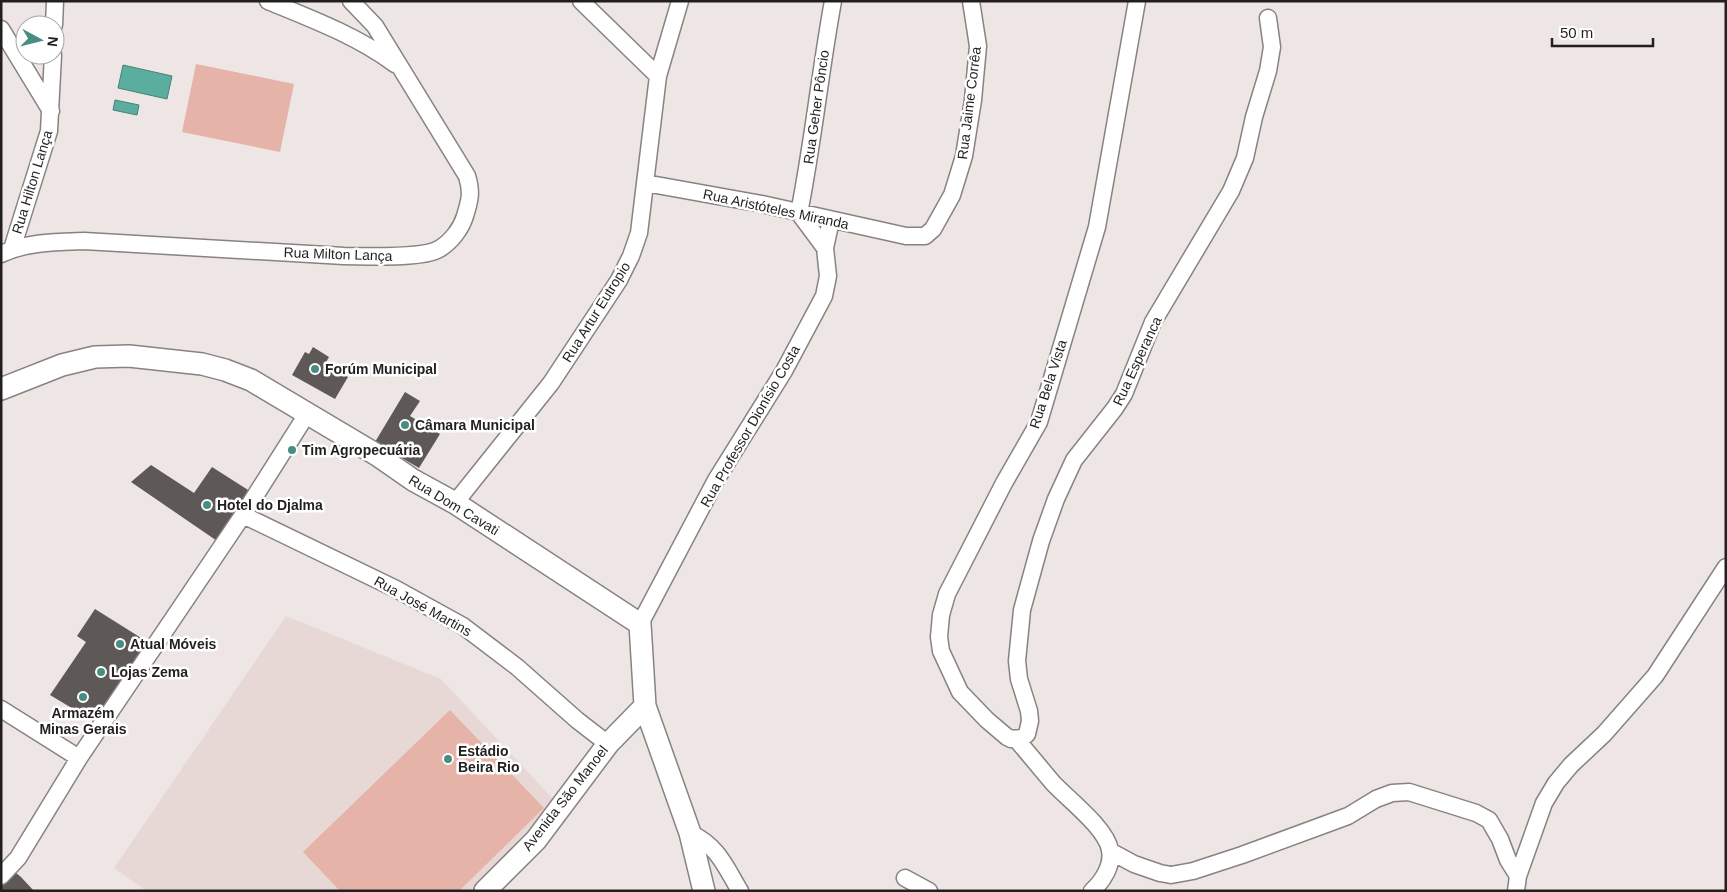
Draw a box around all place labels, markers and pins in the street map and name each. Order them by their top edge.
place label: Forúm Municipal [325,361,437,377]
marker: Forúm Municipal [309,363,321,375]
place label: Câmara Municipal [415,417,535,433]
marker: Câmara Municipal [399,419,411,431]
place label: Tim Agropecuária [302,442,420,458]
marker: Tim Agropecuária [286,444,298,456]
place label: Hotel do Djalma [217,497,323,513]
marker: Hotel do Djalma [201,499,213,511]
place label: Atual Móveis [130,636,217,652]
marker: Atual Móveis [114,638,126,650]
place label: Lojas Zema [111,664,188,680]
marker: Lojas Zema [95,666,107,678]
marker: Armazém Minas Gerais [77,691,89,703]
place label: Armazém Minas Gerais [39,705,127,737]
place label: Estádio Beira Rio [458,743,519,775]
marker: Estádio Beira Rio [442,753,454,765]

